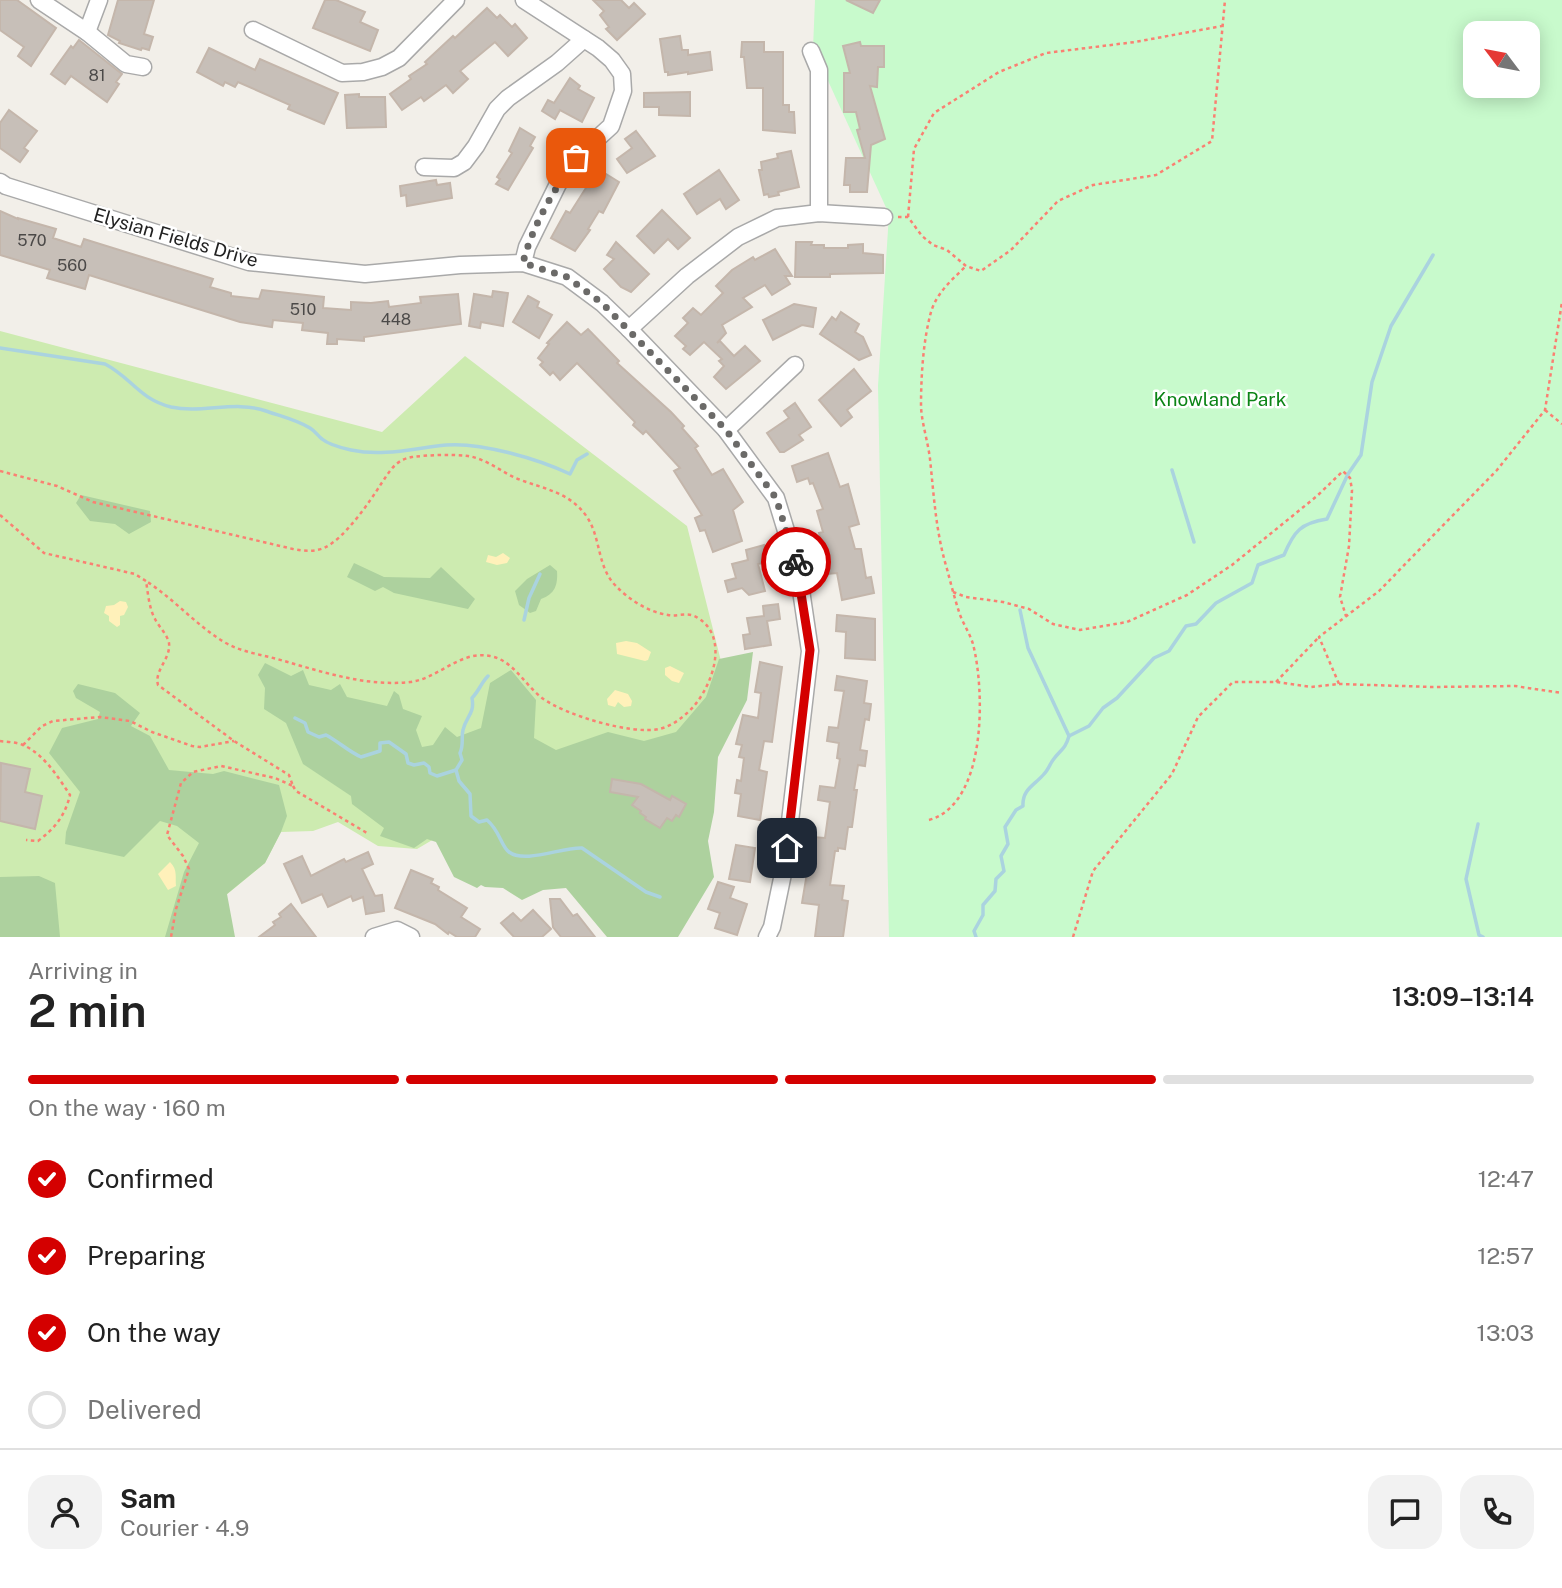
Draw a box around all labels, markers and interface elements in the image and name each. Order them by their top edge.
north arrow [1463,21,1540,98]
map controls [1463,21,1540,98]
house number: 81 [89,66,105,85]
pin [546,128,606,188]
icon: bag [557,139,595,177]
street label: Elysian Fields Drive [91,203,261,271]
house number: 570 [17,231,47,250]
house number: 560 [57,256,87,275]
house number: 510 [290,300,316,319]
house number: 448 [381,310,411,329]
park label: Knowland Park [1154,388,1287,410]
courier [761,527,831,597]
icon: bike [777,543,815,581]
pin [757,818,817,878]
icon: home [768,829,806,867]
text: Arriving in [28,957,138,984]
text: 13:09–13:14 [1392,981,1534,1012]
text: 2 min [28,983,147,1037]
text: On the way · 160 m [28,1094,226,1121]
icon: check [28,1160,66,1198]
text: Confirmed [87,1163,214,1194]
text: 12:47 [1478,1165,1534,1192]
icon: check [28,1237,66,1275]
text: Preparing [87,1240,206,1271]
text: 12:57 [1477,1242,1534,1269]
icon: check [28,1314,66,1352]
text: On the way [87,1317,221,1348]
text: 13:03 [1477,1319,1534,1346]
text: Delivered [87,1394,202,1425]
button: person [28,1475,102,1549]
button: chat [1368,1475,1442,1549]
button: phone [1460,1475,1534,1549]
text: Sam [120,1483,176,1514]
text: Courier · 4.9 [120,1514,249,1541]

